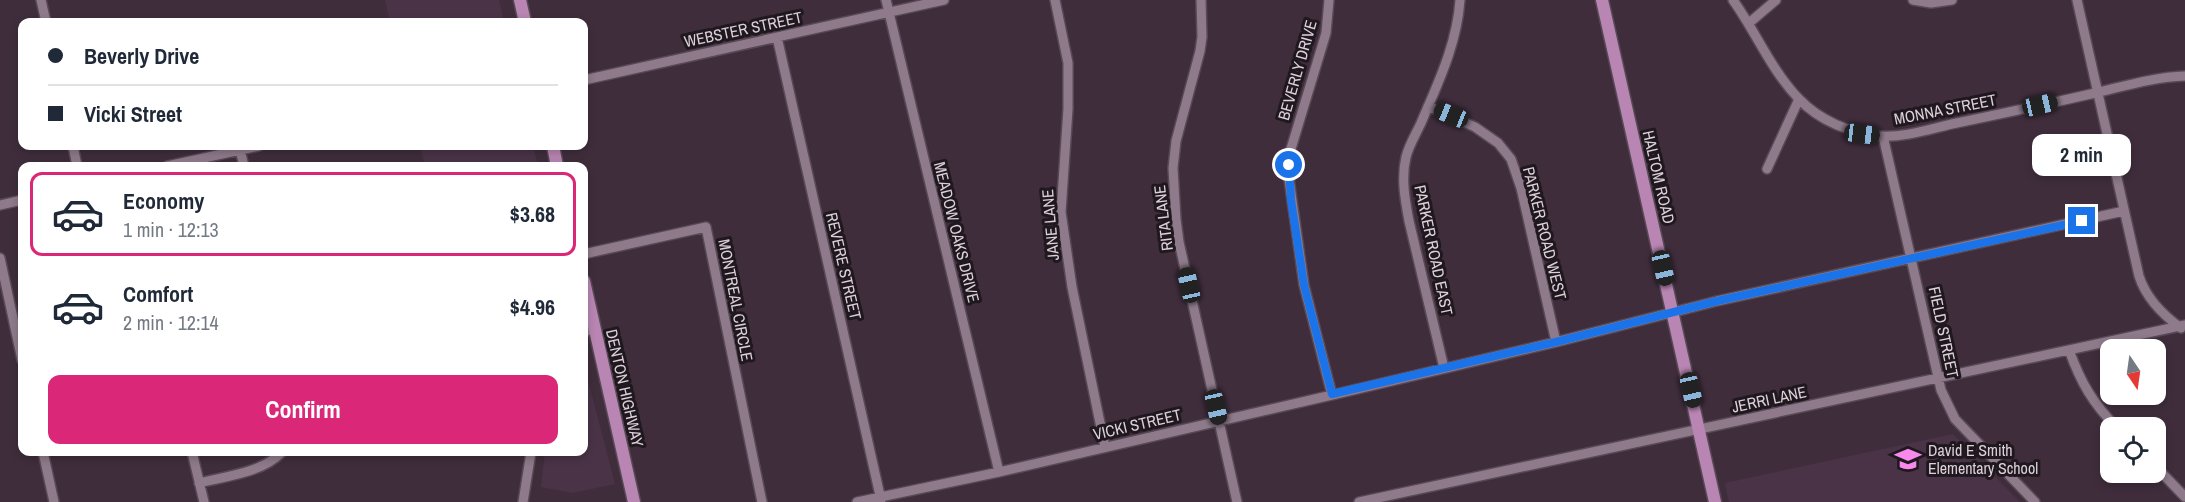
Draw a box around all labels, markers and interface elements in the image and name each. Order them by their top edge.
street label: WEBSTER STREET [682,6,804,52]
street label: BEVERLY DRIVE [1272,17,1322,123]
text: Beverly Drive [84,41,199,71]
street label: MONNA STREET [1892,88,1998,130]
car [2020,92,2060,118]
text: Vicki Street [84,99,182,129]
car [1431,100,1471,130]
car [1843,123,1881,145]
street label: HALTOM ROAD [1638,128,1680,226]
callout: 2 min [2032,134,2132,176]
text: 2 min [2060,141,2103,168]
route start [1275,151,1302,178]
street label: MEADOW OAKS DRIVE [929,159,985,305]
street label: PARKER ROAD WEST [1518,164,1572,302]
street label: PARKER ROAD EAST [1409,183,1459,317]
street label: RITA LANE [1148,184,1178,252]
text: Economy [123,186,204,216]
icon: car [51,187,105,241]
street label: JANE LANE [1036,188,1064,262]
text: $3.68 [510,199,555,229]
route end [2068,207,2095,234]
street label: REVERE STREET [821,210,867,322]
text: 1 min · 12:13 [123,216,219,243]
street label: MONTREAL CIRCLE [713,237,759,363]
car [1650,248,1676,288]
car [1176,265,1202,305]
text: Comfort [123,279,193,309]
icon: car [51,280,105,334]
street label: FIELD STREET [1924,284,1964,380]
text: $4.96 [510,292,555,322]
text: 2 min · 12:14 [123,309,219,336]
street label: DENTON HIGHWAY [601,327,649,449]
north arrow [2100,339,2166,405]
map controls [2100,339,2166,483]
car [1678,370,1704,410]
button: Confirm [48,375,558,444]
street label: JERRI LANE [1730,380,1808,418]
car [1203,387,1229,427]
street label: VICKI STREET [1091,403,1183,445]
button: locate [2100,417,2166,483]
place label: David E Smith Elementary School [1928,439,2038,479]
school or university icon: David E Smith Elementary School [1893,444,1923,474]

